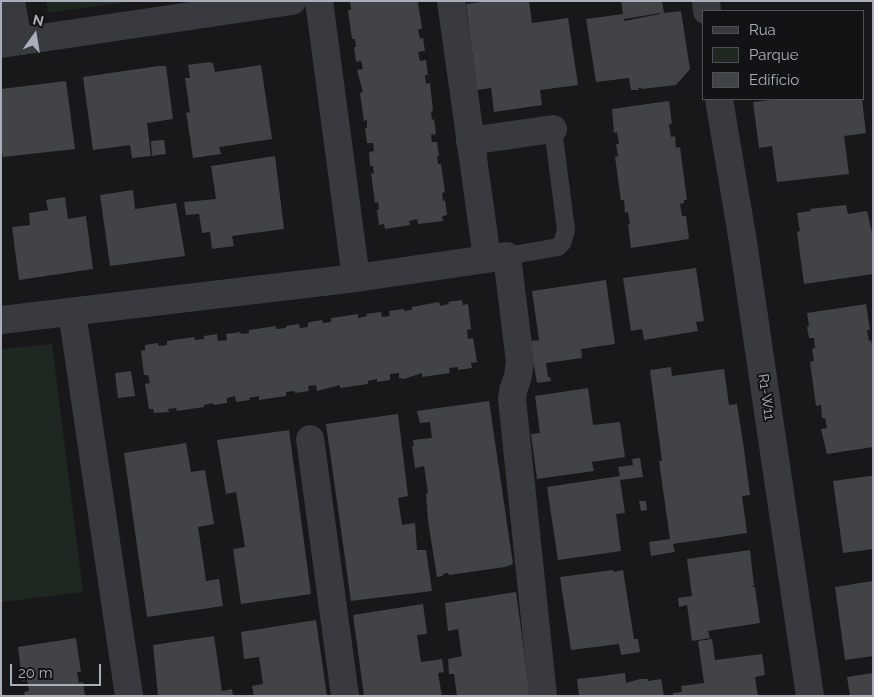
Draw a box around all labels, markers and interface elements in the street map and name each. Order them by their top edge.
north arrow [10,10,60,60]
legend [702,10,864,100]
text: N [31,11,45,29]
text: Rua [749,21,776,39]
text: Parque [749,46,798,64]
text: Edifício [749,71,799,89]
street label: R1-W11 [754,373,778,421]
scale bar [12,654,104,686]
text: 20 m [18,664,53,682]

